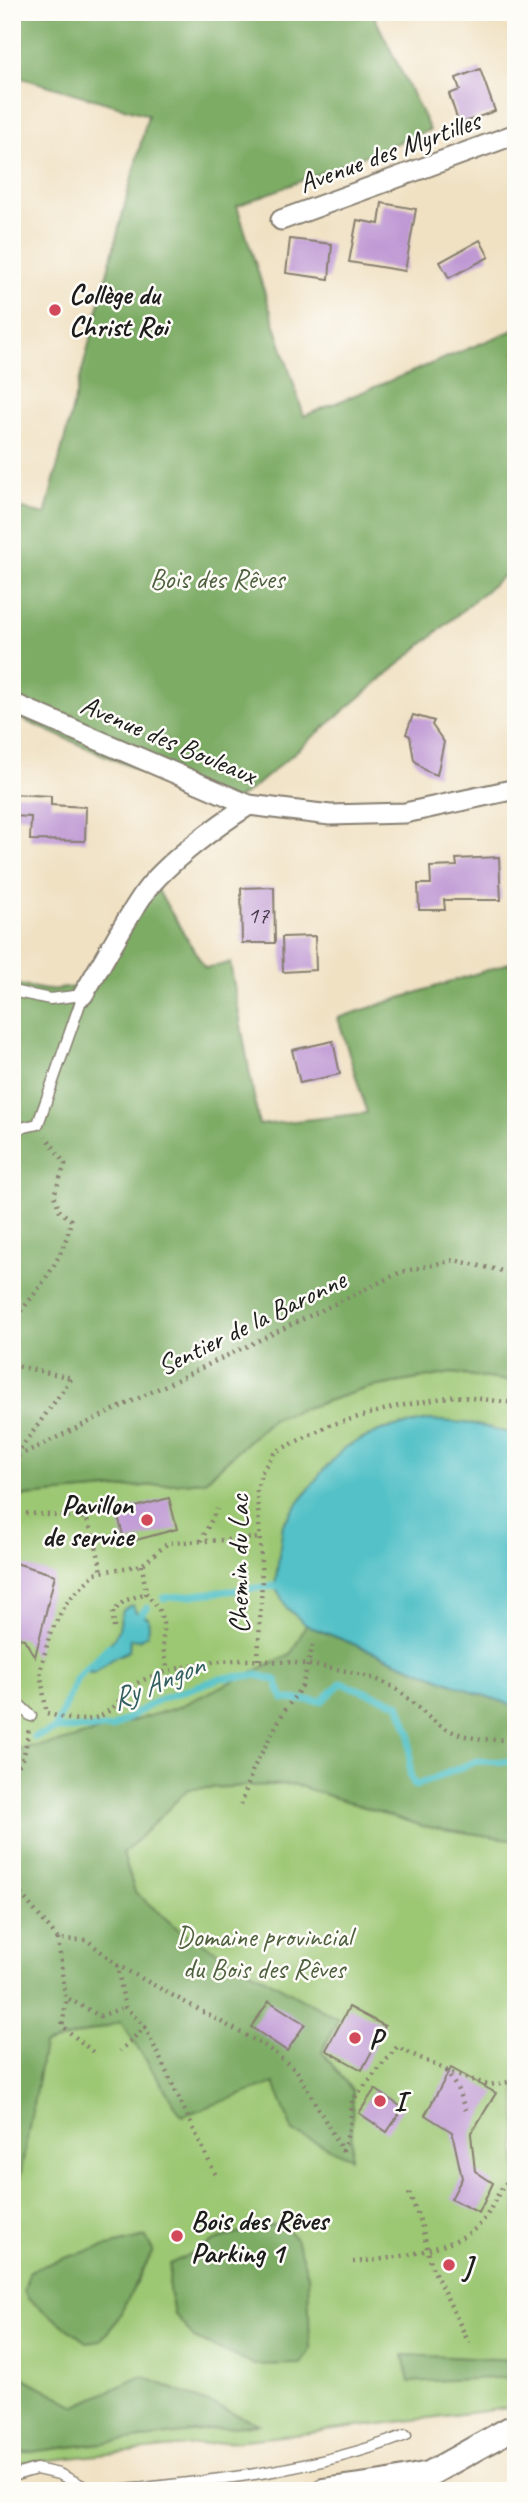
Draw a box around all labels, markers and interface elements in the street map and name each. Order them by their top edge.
street label: Avenue des Myrtilles [294,102,487,200]
place label: Collège du Christ Roi [69,277,171,344]
marker: Collège du Christ Roi [47,302,63,318]
park label: Bois des Rêves [150,561,287,596]
street label: Avenue des Bouleaux [76,687,264,793]
house number: 17 [247,900,270,930]
street label: Sentier de la Baronne [151,1261,353,1383]
place label: Pavillon de service [42,1487,136,1554]
street label: Chemin du Lac [221,1493,256,1634]
marker: Pavillon de service [139,1512,155,1528]
water label: Ry Angon [105,1645,211,1718]
park label: Domaine provincial du Bois des Rêves [176,1919,357,1986]
place label: P [369,2021,387,2056]
marker: P [347,2030,363,2046]
place label: I [394,2084,412,2119]
marker: I [372,2093,388,2109]
place label: Bois des Rêves Parking 1 [191,2203,331,2270]
marker: Bois des Rêves Parking 1 [169,2228,185,2244]
place label: J [461,2248,476,2283]
marker: J [441,2257,457,2273]

